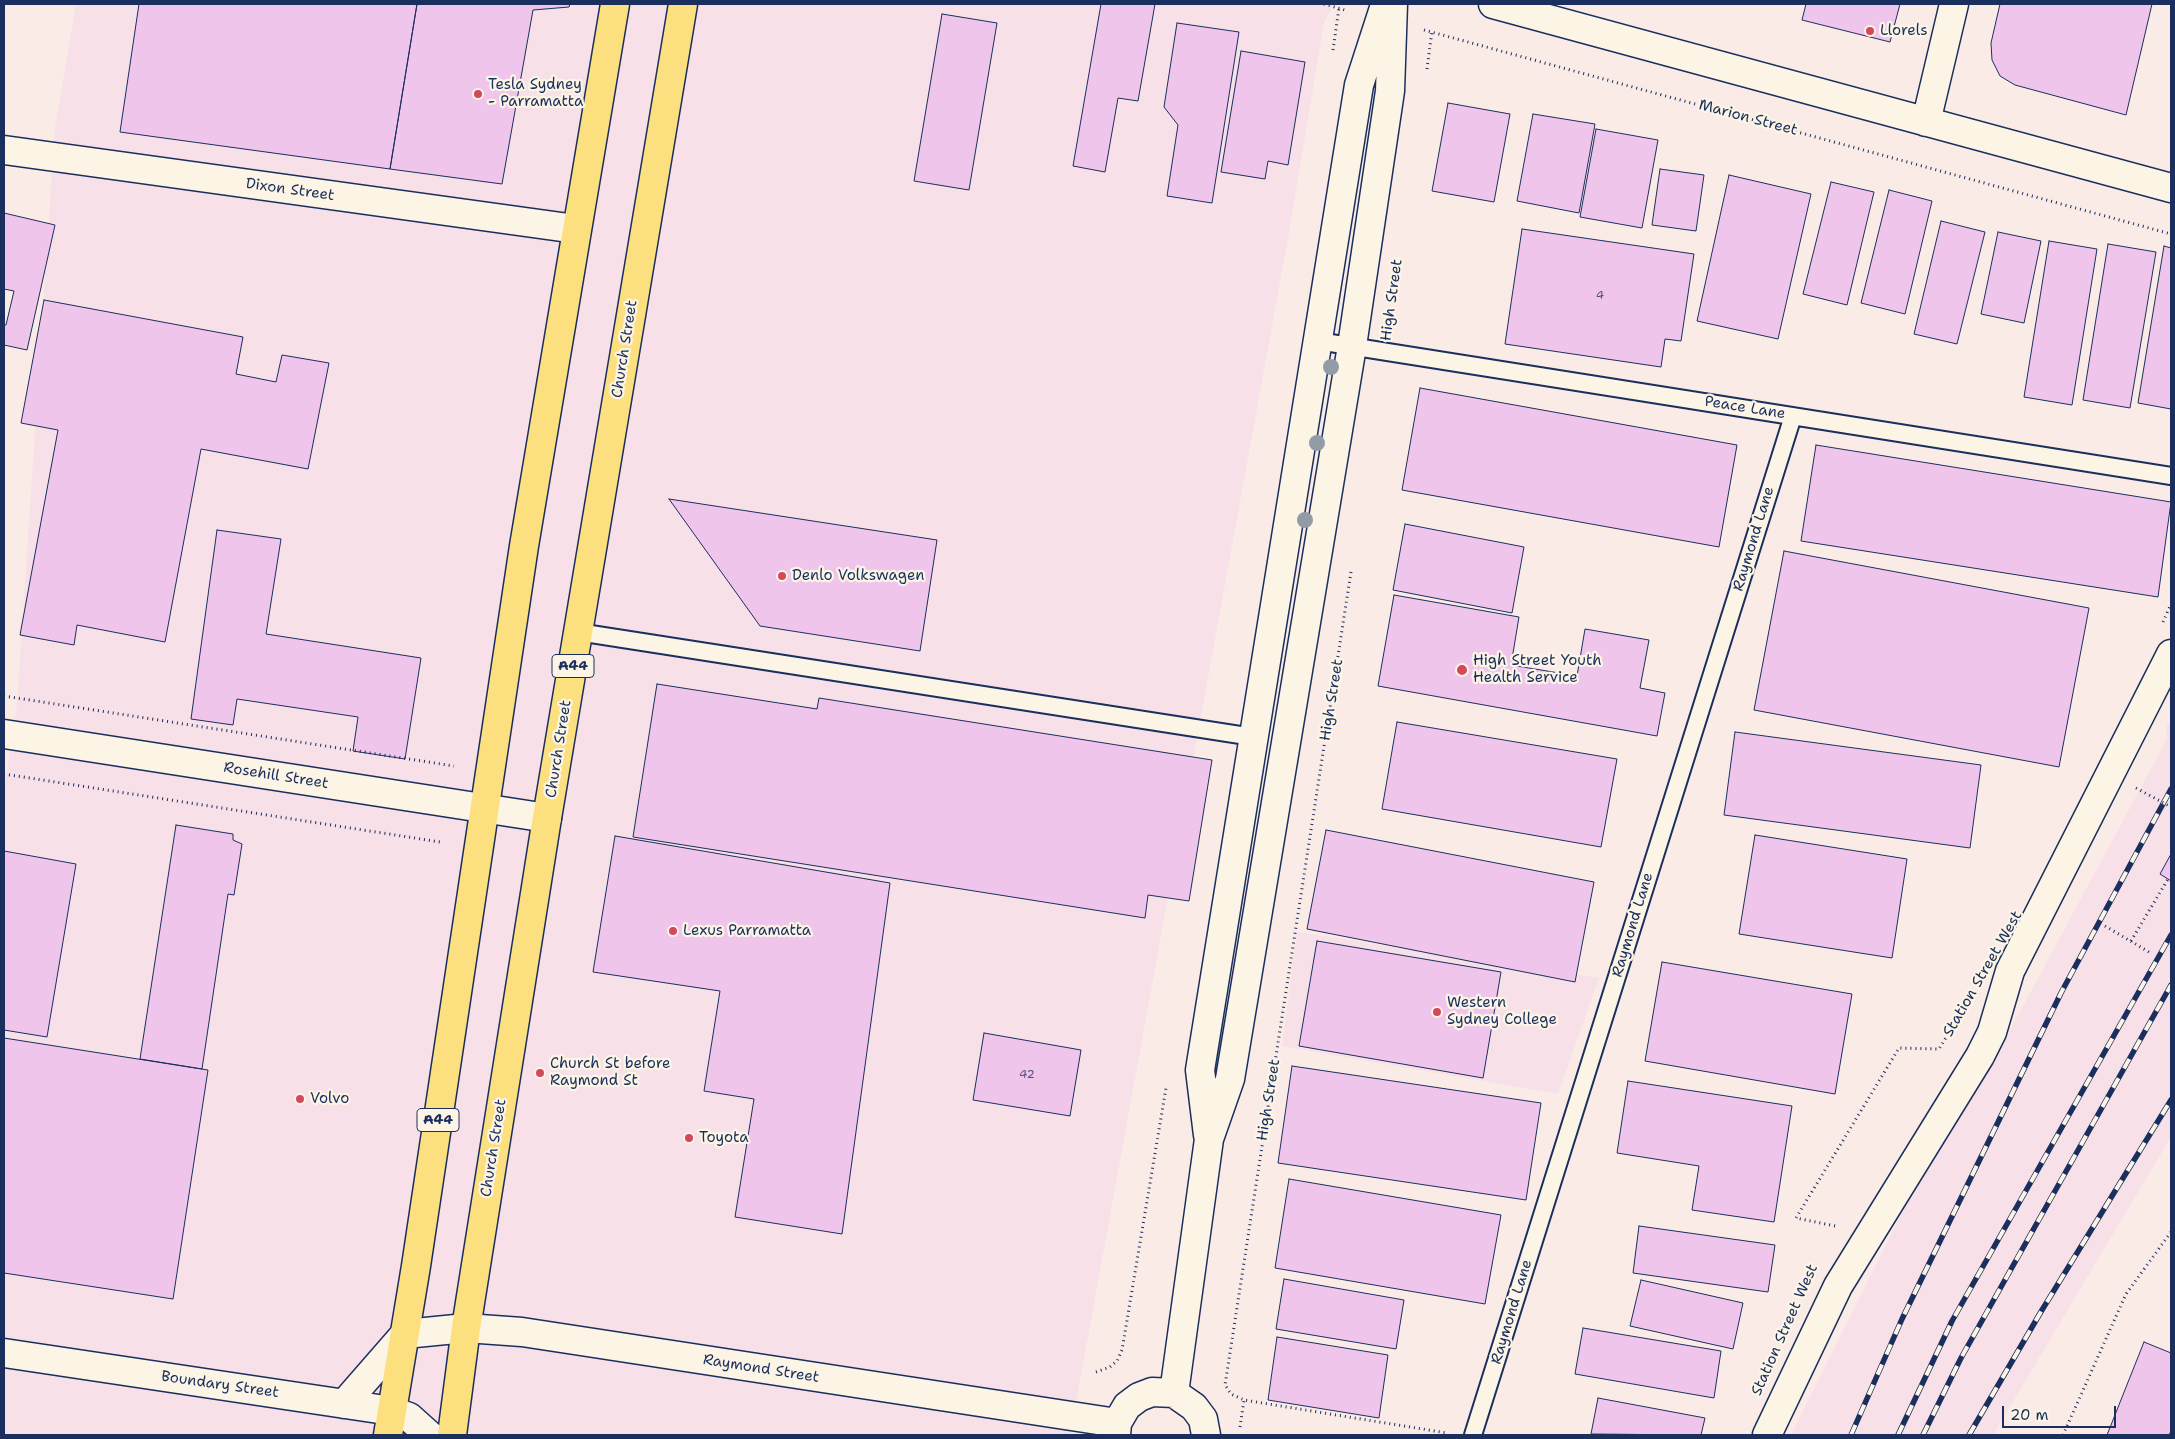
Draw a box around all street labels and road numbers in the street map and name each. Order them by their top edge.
street label: Marion Street [1697,96,1799,140]
street label: Dixon Street [245,175,335,205]
street label: High Street [1377,258,1407,342]
street label: Church Street [608,299,642,399]
street label: Peace Lane [1703,393,1787,423]
street label: Raymond Lane [1730,485,1778,593]
road number: A44 [552,654,594,678]
street label: High Street [1317,658,1347,742]
street label: Church Street [542,699,576,799]
street label: Rosehill Street [222,759,330,793]
street label: Raymond Lane [1609,871,1657,979]
street label: Station Street West [1940,908,2026,1040]
street label: High Street [1254,1058,1284,1142]
street label: Church Street [477,1098,511,1198]
road number: A44 [417,1108,459,1132]
street label: Raymond Lane [1488,1258,1536,1366]
street label: Station Street West [1748,1261,1822,1399]
street label: Raymond Street [702,1351,820,1387]
street label: Boundary Street [160,1368,280,1402]

